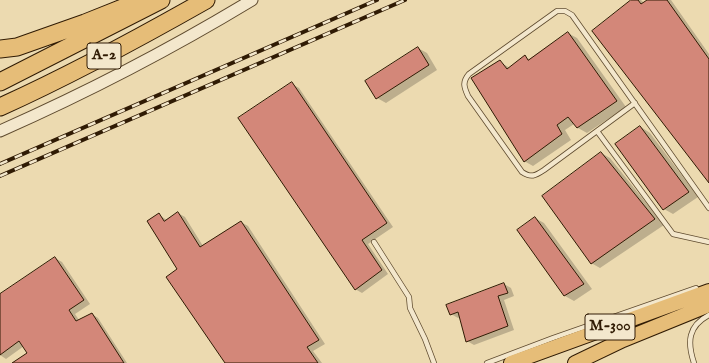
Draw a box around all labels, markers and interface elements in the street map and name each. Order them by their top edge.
road number: A-2 [87,43,121,69]
road number: M-300 [585,314,635,340]

